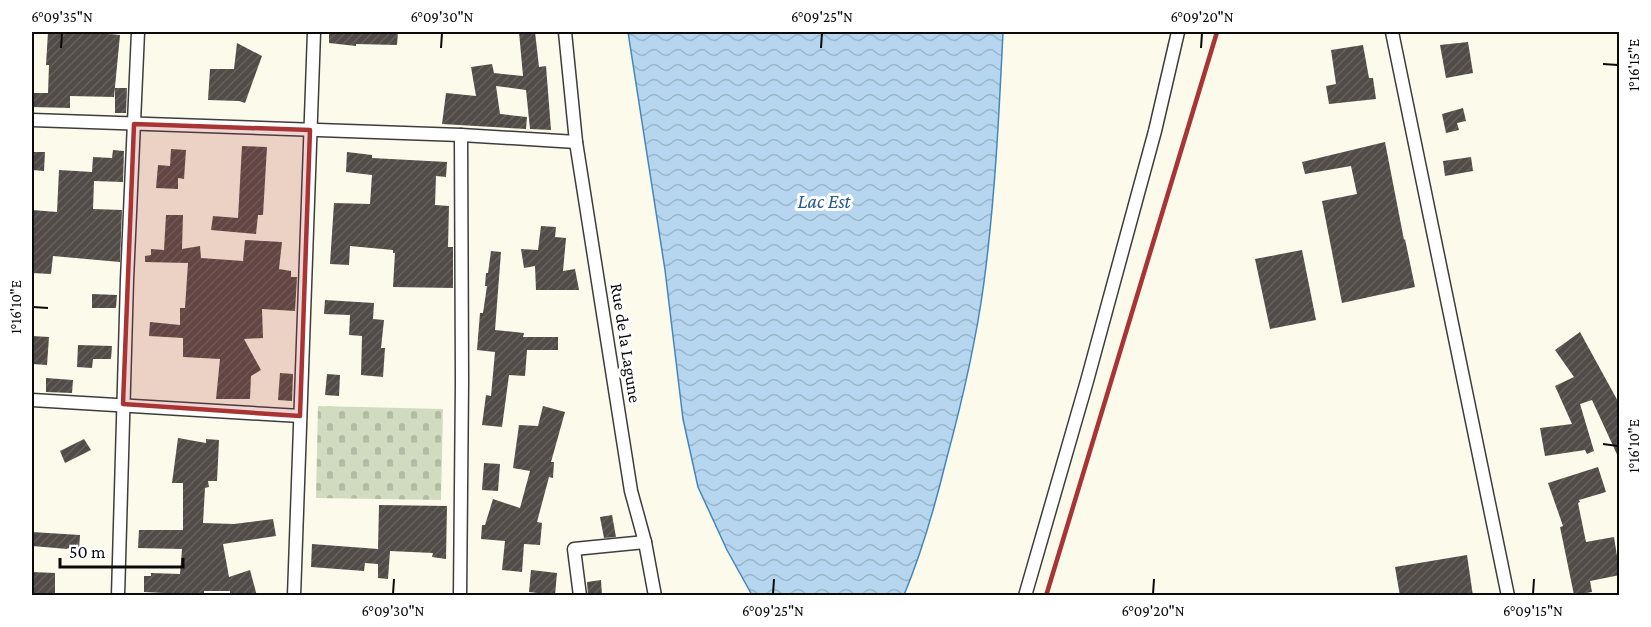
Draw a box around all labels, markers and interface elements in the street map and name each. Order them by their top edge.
text: 6°09'35"N [31,9,93,25]
text: 6°09'30"N [411,9,474,25]
text: 6°09'25"N [791,9,853,25]
text: 6°09'20"N [1170,9,1234,25]
text: 1°16'15"E [1626,39,1642,91]
water label: Lac Est [797,190,852,212]
text: 1°16'10"E [8,280,24,334]
street label: Rue de la Lagune [607,282,645,404]
text: 1°16'10"E [1626,419,1642,473]
scale bar [60,531,183,569]
text: 50 m [69,542,106,562]
text: 6°09'30"N [362,603,425,619]
text: 6°09'25"N [742,603,804,619]
text: 6°09'20"N [1121,603,1185,619]
text: 6°09'15"N [1503,603,1563,619]

